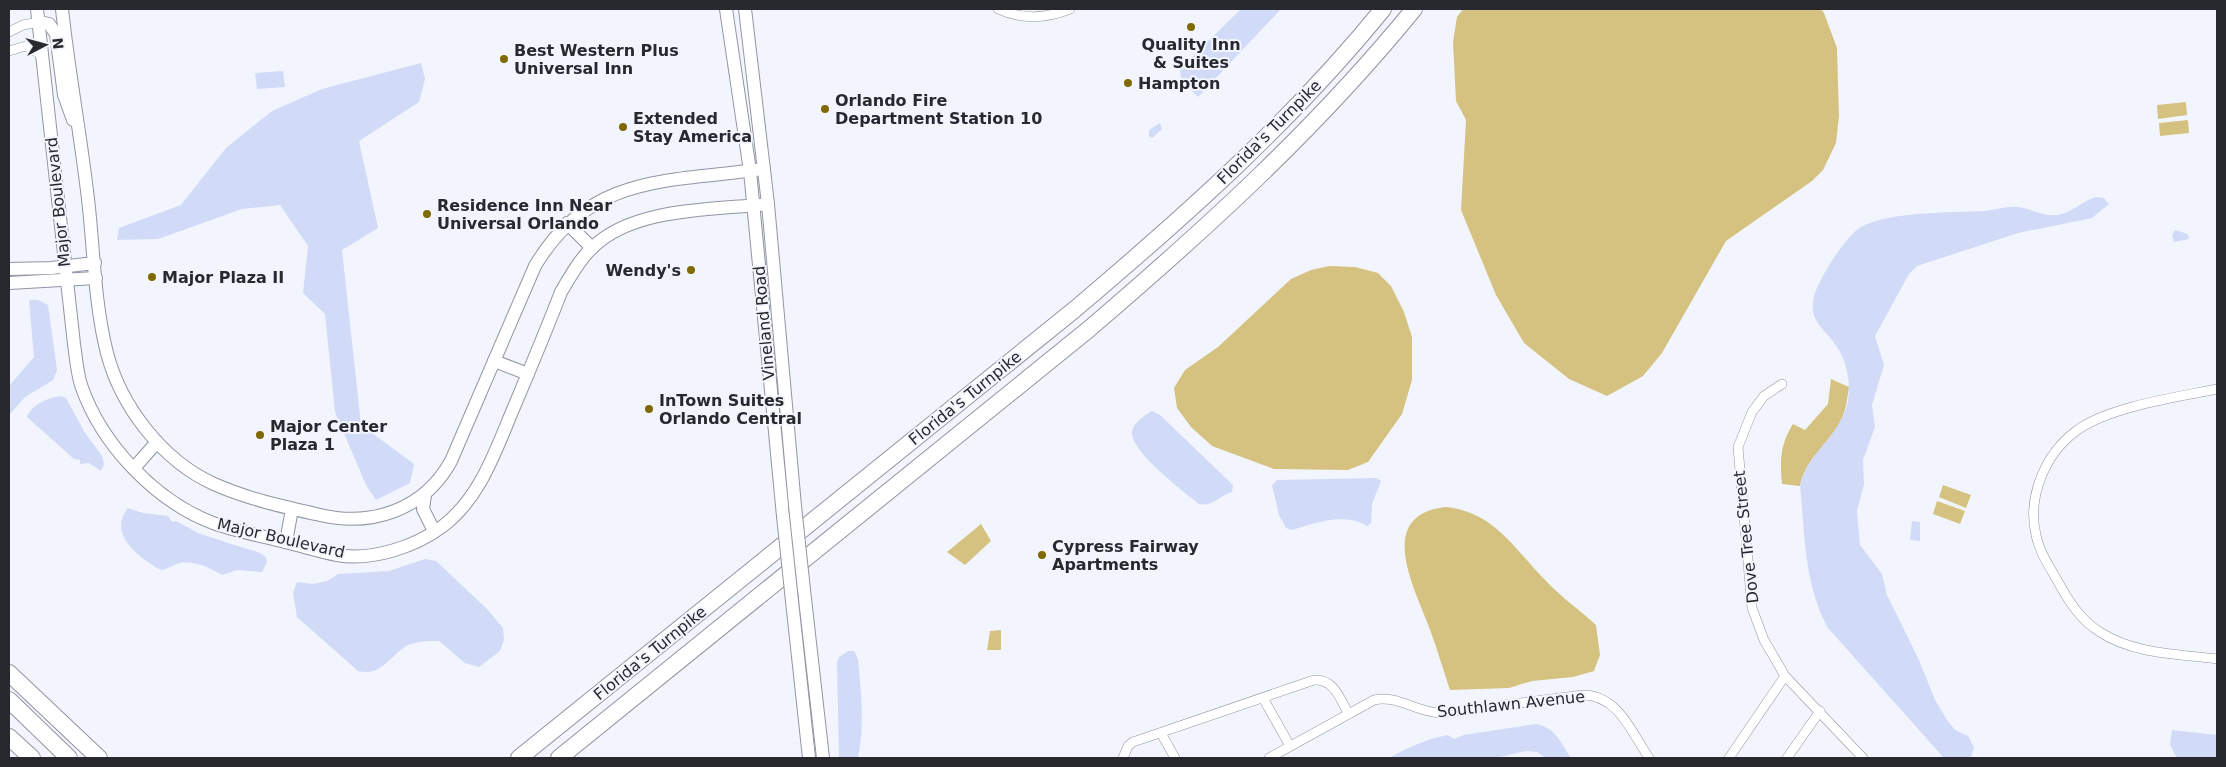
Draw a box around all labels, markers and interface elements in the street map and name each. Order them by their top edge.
north arrow [20,20,70,70]
marker: Quality Inn & Suites [1185,21,1197,33]
place label: Quality Inn & Suites [1141,35,1241,72]
text: N [49,37,66,50]
place label: Best Western Plus Universal Inn [514,41,679,78]
marker: Best Western Plus Universal Inn [498,53,510,65]
place label: Hampton [1138,74,1220,93]
street label: Florida's Turnpike [1213,76,1325,188]
marker: Hampton [1122,77,1134,89]
place label: Orlando Fire Department Station 10 [835,91,1042,128]
marker: Orlando Fire Department Station 10 [819,103,831,115]
place label: Extended Stay America [633,109,752,146]
marker: Extended Stay America [617,121,629,133]
street label: Major Boulevard [42,136,74,268]
place label: Residence Inn Near Universal Orlando [437,196,612,233]
marker: Residence Inn Near Universal Orlando [421,208,433,220]
place label: Wendy's [605,261,681,280]
marker: Wendy's [685,264,697,276]
street label: Vineland Road [750,265,778,381]
place label: Major Plaza II [162,268,284,287]
marker: Major Plaza II [146,271,158,283]
street label: Florida's Turnpike [905,347,1025,449]
place label: InTown Suites Orlando Central [659,391,802,428]
marker: InTown Suites Orlando Central [643,403,655,415]
place label: Major Center Plaza 1 [270,417,387,454]
marker: Major Center Plaza 1 [254,429,266,441]
street label: Dove Tree Street [1730,470,1762,604]
street label: Major Boulevard [215,514,347,562]
place label: Cypress Fairway Apartments [1052,537,1199,574]
marker: Cypress Fairway Apartments [1036,549,1048,561]
street label: Florida's Turnpike [590,602,710,704]
street label: Southlawn Avenue [1436,687,1586,721]

